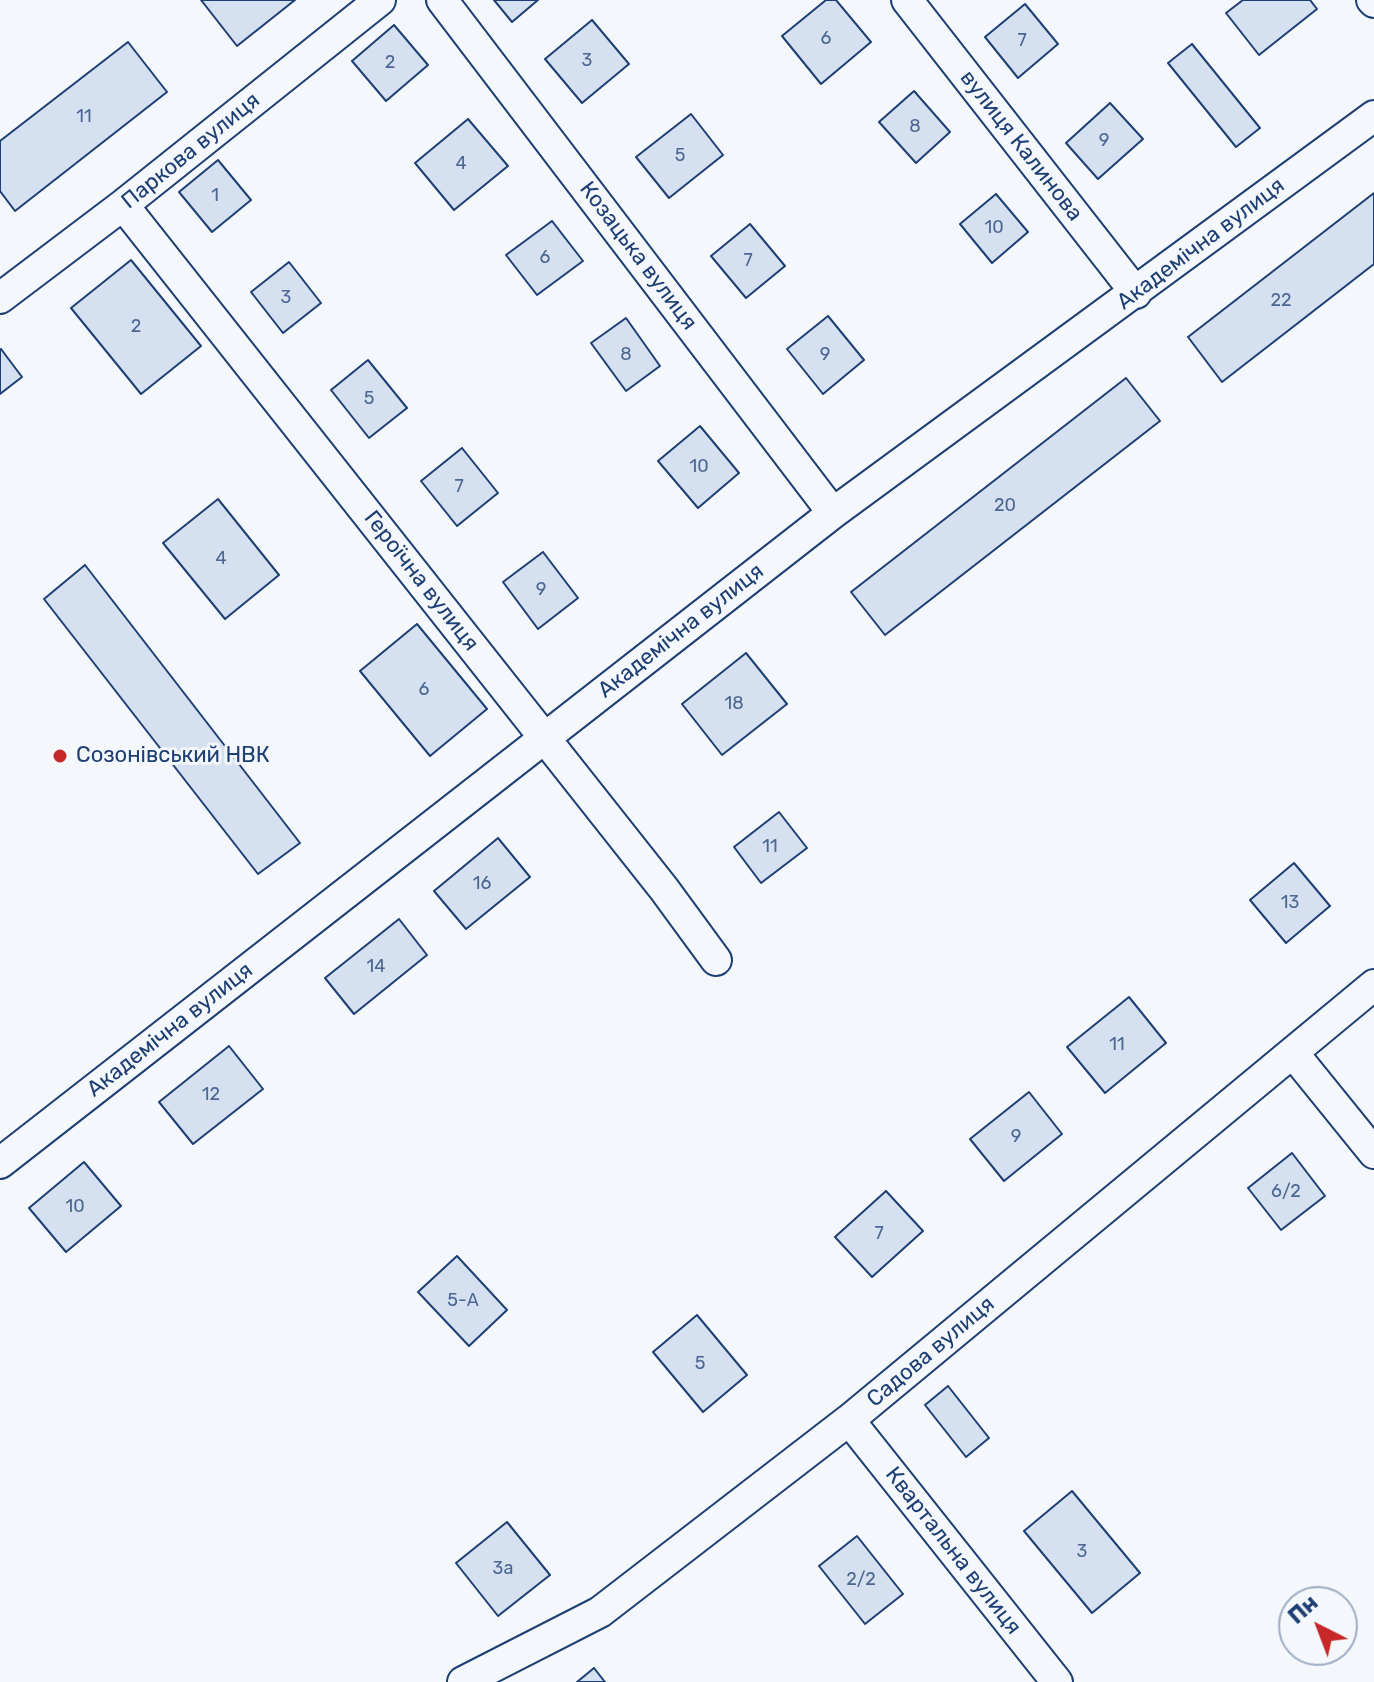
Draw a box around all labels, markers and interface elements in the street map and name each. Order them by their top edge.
house number: 6 [821,28,831,50]
house number: 7 [1017,30,1027,52]
house number: 3 [582,50,592,72]
house number: 2 [385,52,395,74]
street label: вулиця Калинова [954,65,1088,227]
street label: Паркова вулиця [117,87,265,215]
house number: 11 [76,106,92,128]
house number: 8 [909,116,921,138]
house number: 9 [1099,130,1109,152]
house number: 5 [675,145,685,167]
house number: 4 [455,153,467,175]
street label: Академічна вулиця [1112,172,1290,316]
street label: Козацька вулиця [574,177,702,335]
house number: 1 [211,185,219,207]
house number: 10 [984,217,1004,239]
house number: 6 [540,247,550,269]
house number: 7 [743,250,753,272]
house number: 3 [281,287,291,309]
house number: 22 [1270,290,1292,312]
house number: 2 [131,316,141,338]
house number: 8 [620,344,632,366]
house number: 9 [820,344,830,366]
house number: 5 [364,388,374,410]
house number: 10 [689,456,709,478]
house number: 7 [454,476,464,498]
house number: 20 [994,495,1016,517]
street label: Героїчна вулиця [358,506,484,656]
house number: 4 [215,548,227,570]
street label: Академічна вулиця [593,558,769,704]
house number: 9 [536,579,546,601]
house number: 6 [419,679,429,701]
house number: 18 [724,693,744,715]
place label: Созонівський НВК [76,743,270,769]
marker: Созонівський НВК [51,747,69,765]
house number: 11 [762,836,778,858]
house number: 16 [473,873,491,895]
house number: 13 [1281,892,1299,914]
house number: 14 [367,956,385,978]
street label: Академічна вулиця [82,957,258,1103]
house number: 11 [1109,1034,1125,1056]
house number: 12 [202,1084,220,1106]
house number: 9 [1011,1126,1021,1148]
house number: 6/2 [1271,1181,1301,1203]
house number: 10 [65,1196,85,1218]
house number: 7 [874,1223,884,1245]
house number: 5-А [447,1290,479,1312]
street label: Садова вулиця [862,1291,1000,1413]
house number: 5 [695,1353,705,1375]
street label: Квартальна вулиця [879,1462,1027,1640]
house number: 3 [1077,1541,1087,1563]
house number: 3а [493,1558,513,1580]
house number: 2/2 [846,1569,876,1591]
north arrow [1278,1586,1358,1666]
text: Пн [1283,1589,1323,1629]

